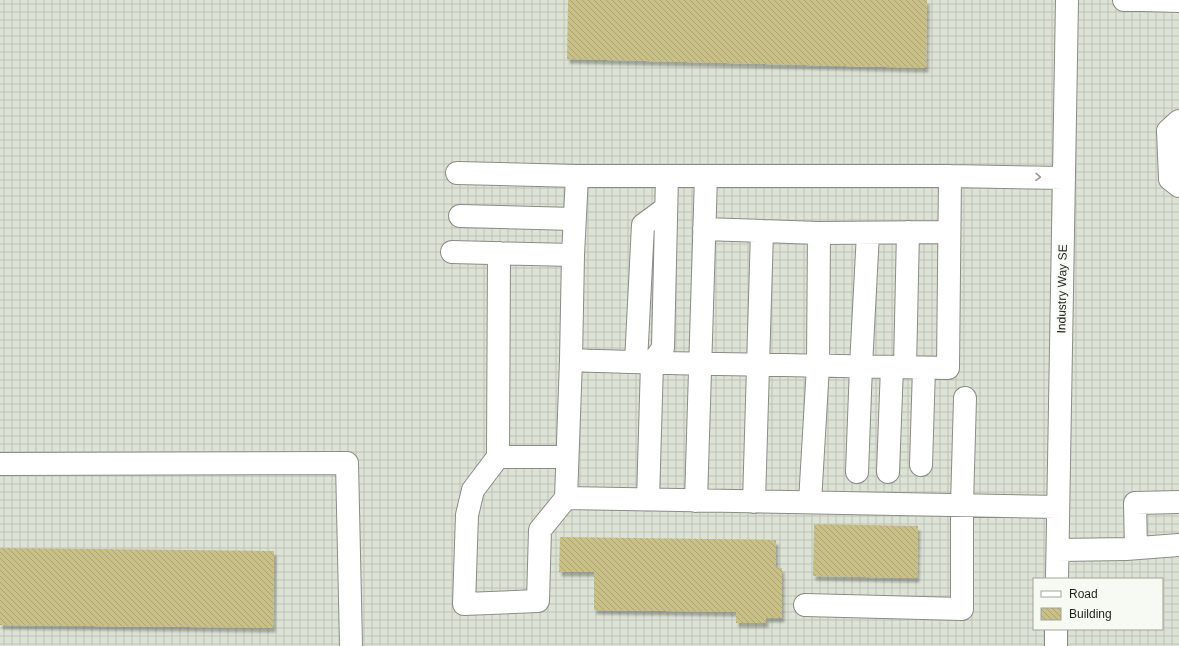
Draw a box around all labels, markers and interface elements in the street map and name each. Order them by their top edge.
one-way arrow [1035,173,1041,181]
street label: Industry Way SE [1054,244,1070,334]
legend [1033,578,1163,630]
text: Road [1069,587,1098,601]
text: Building [1069,607,1112,621]

